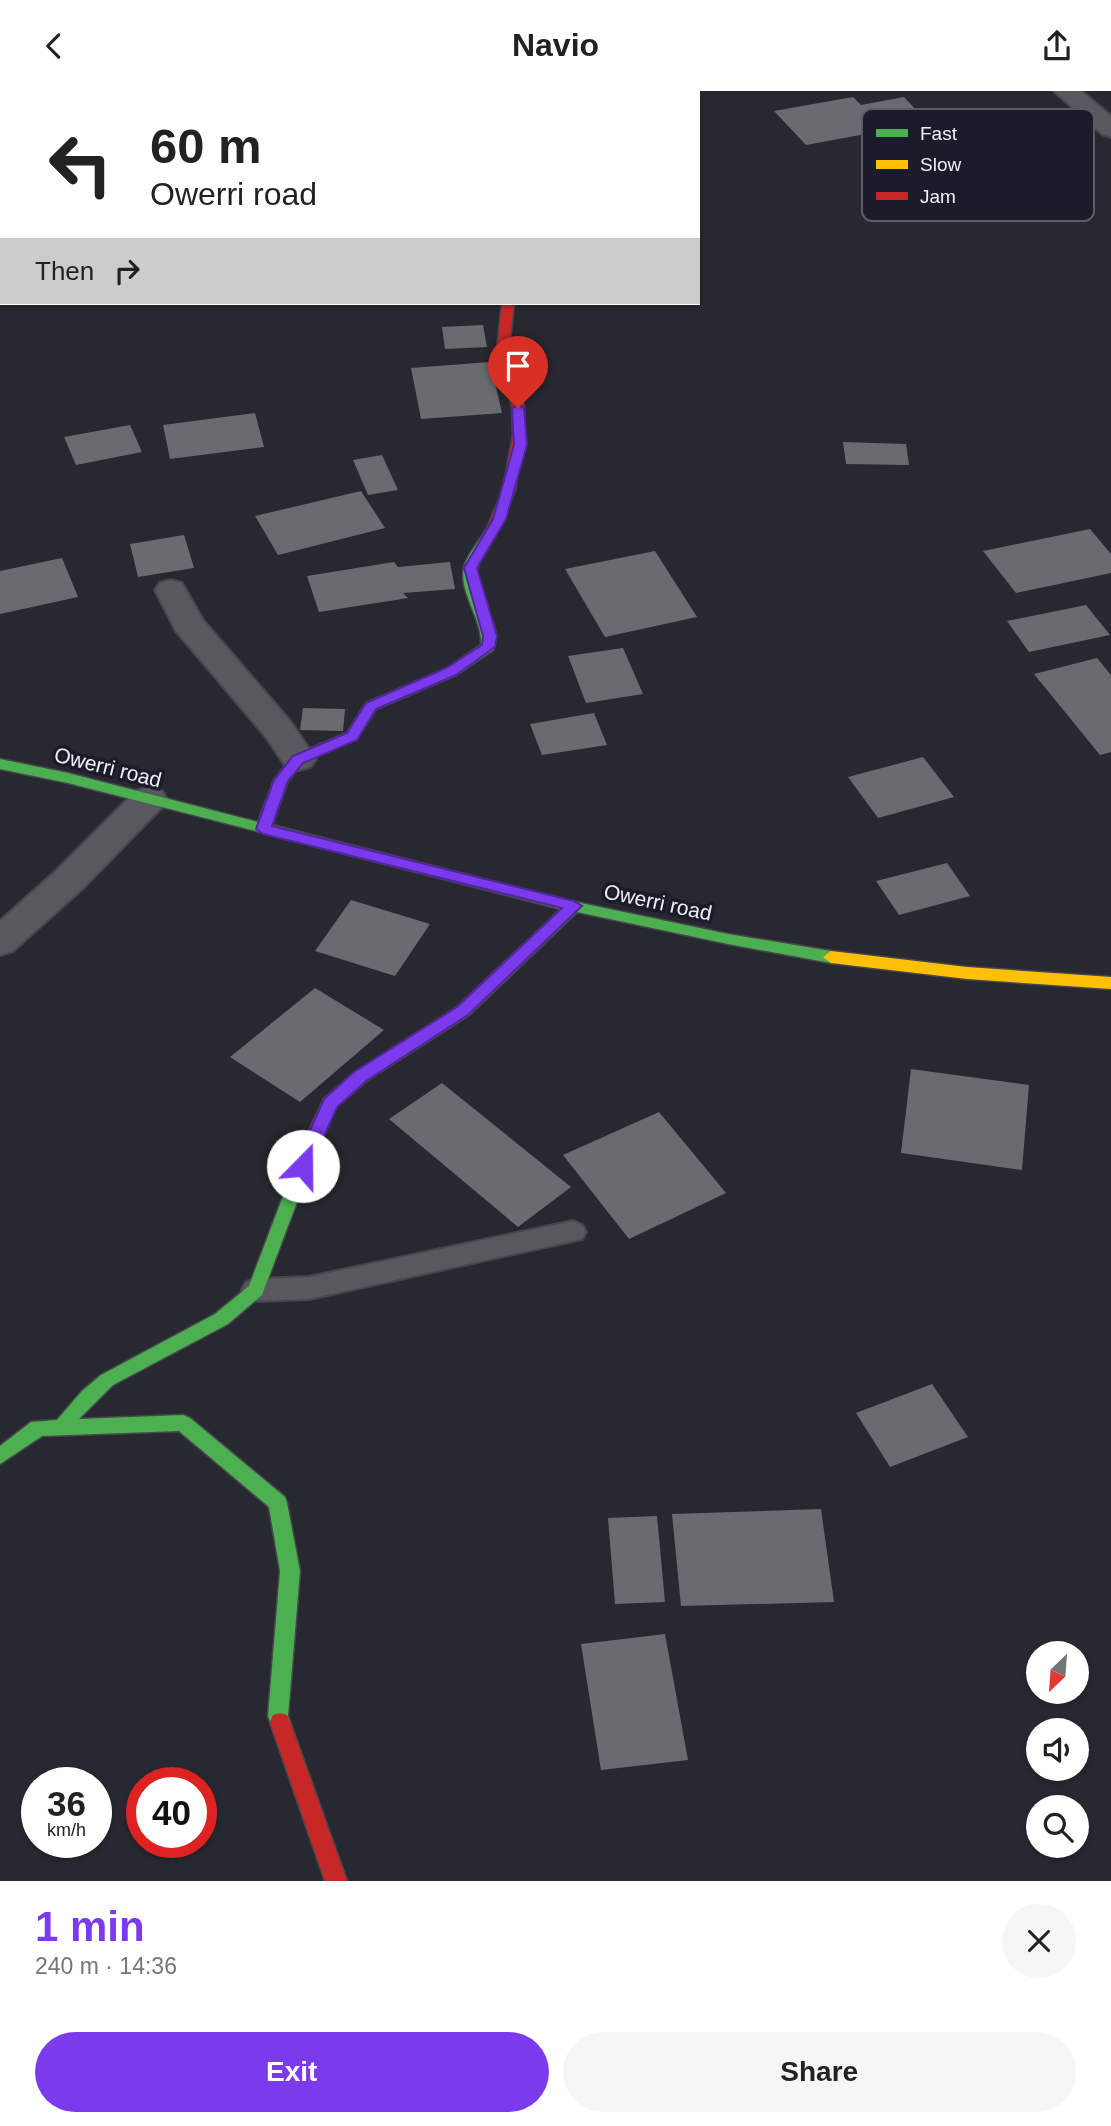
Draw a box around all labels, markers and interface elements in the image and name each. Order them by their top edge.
icon: back [35,27,73,65]
text: Navio [512,27,599,63]
icon: share [1038,27,1076,65]
legend [862,109,1094,221]
icon: left [35,119,126,210]
text: 60 m [150,119,262,173]
text: Fast [920,123,958,144]
text: Slow [920,154,961,175]
text: Owerri road [150,176,317,212]
text: Jam [920,186,956,207]
icon: right [108,252,146,290]
text: Then [35,256,94,286]
pin [488,336,548,408]
icon: arrive [499,347,537,385]
street label: Owerri road [52,743,164,791]
street label: Owerri road [602,879,714,925]
position arrow [266,1129,340,1203]
north arrow [1026,1641,1088,1705]
map controls [1026,1641,1089,1858]
button: sound [1026,1718,1089,1781]
speed limit sign: 40 [126,1767,217,1858]
text: 36 [47,1784,86,1823]
button: search [1026,1795,1089,1858]
text: km/h [47,1820,86,1840]
text: 1 min [35,1903,145,1950]
button: close [1002,1904,1076,1978]
text: 240 m · 14:36 [35,1953,177,1979]
button: Exit [35,2032,549,2112]
button: Share [563,2032,1076,2112]

